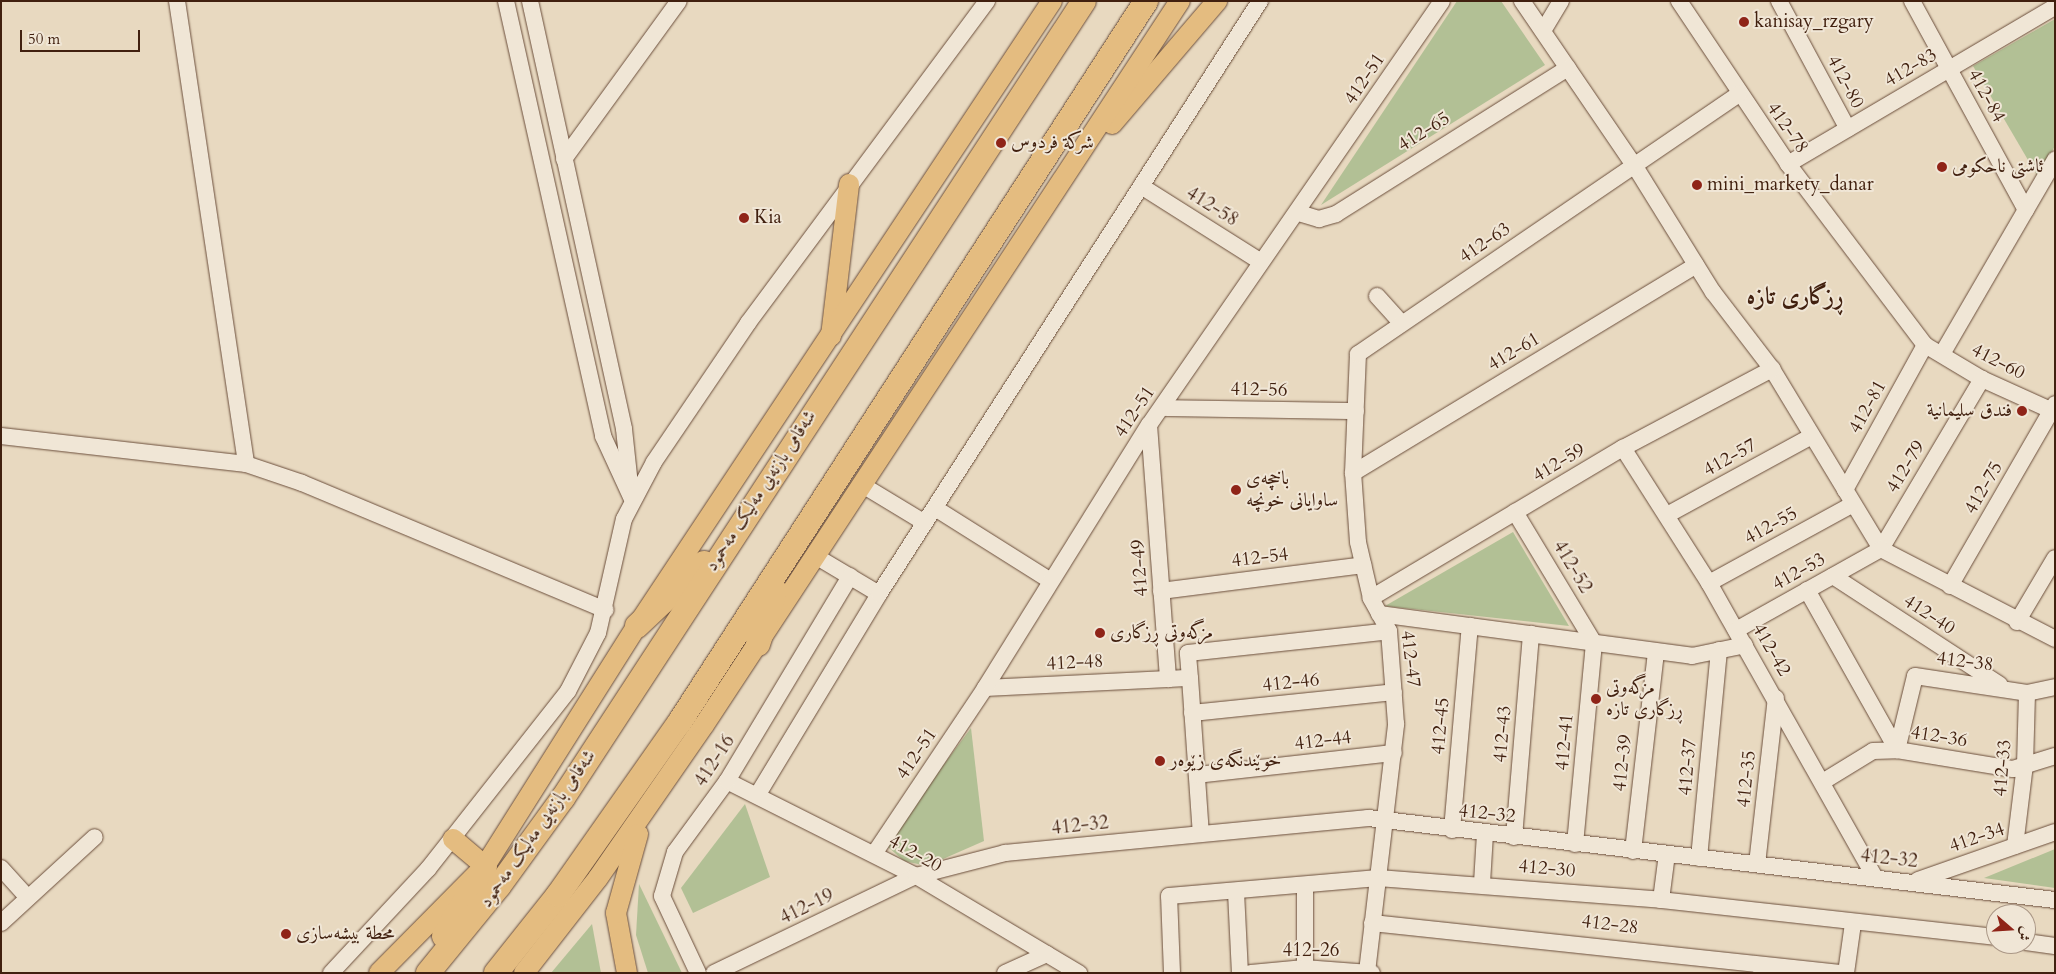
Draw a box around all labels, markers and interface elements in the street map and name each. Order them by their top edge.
place label: kanisay_rzgary [1754,11,1874,33]
marker: kanisay_rzgary [1738,16,1750,28]
scale bar [22,20,142,52]
text: 50 m [28,29,60,49]
street label: 412-83 [1881,44,1941,92]
street label: 412-51 [1340,49,1390,109]
street label: 412-80 [1822,51,1868,113]
street label: 412-84 [1962,65,2010,127]
street label: 412-78 [1761,98,1813,158]
street label: 412-65 [1394,107,1454,157]
place label: شركة فردوس [1011,132,1094,154]
marker: شركة فردوس [995,137,1007,149]
place label: ئاشتی ناحکومی [1952,156,2043,178]
marker: ئاشتی ناحکومی [1936,161,1948,173]
place label: mini_markety_danar [1707,174,1874,196]
marker: mini_markety_danar [1691,179,1703,191]
street label: 412-58 [1182,182,1242,232]
place label: Kia [754,207,782,229]
marker: Kia [738,212,750,224]
street label: 412-63 [1455,218,1515,268]
district label: ڕزگاری تازە [1746,283,1844,311]
street label: 412-61 [1484,328,1544,376]
street label: 412-60 [1967,339,2029,385]
street label: 412-81 [1844,376,1892,438]
street label: 412-56 [1230,378,1288,402]
street label: 412-51 [1110,382,1160,442]
place label: فندق سليمانية [1927,400,2012,422]
marker: فندق سليمانية [2016,405,2028,417]
street label: شەقامی بازنەیی مەلیک مەحمود [700,406,822,576]
street label: 412-57 [1699,434,1761,482]
street label: 412-79 [1882,437,1930,497]
street label: 412-59 [1529,439,1589,487]
street label: 412-75 [1960,458,2008,518]
place label: باخچەی ساوایانی خونچە [1246,468,1338,512]
marker: باخچەی ساوایانی خونچە [1230,484,1242,496]
street label: 412-55 [1740,502,1802,550]
street label: 412-52 [1548,537,1596,597]
street label: 412-49 [1127,539,1153,597]
street label: 412-54 [1230,543,1290,573]
street label: 412-53 [1768,548,1830,596]
street label: 412-40 [1899,590,1959,640]
street label: 412-42 [1747,620,1795,680]
place label: مزگەوتی ڕزگاری [1110,622,1213,644]
marker: مزگەوتی ڕزگاری [1094,627,1106,639]
street label: 412-47 [1395,629,1425,689]
street label: 412-38 [1935,647,1995,677]
street label: 412-48 [1046,650,1104,676]
street label: 412-46 [1261,669,1321,697]
place label: مزگەوتی ڕزگاری تازە [1606,677,1683,721]
marker: مزگەوتی ڕزگاری تازە [1590,693,1602,705]
street label: 412-45 [1427,697,1455,755]
street label: 412-43 [1489,705,1517,763]
street label: 412-41 [1551,713,1579,771]
street label: 412-36 [1909,721,1969,753]
street label: 412-51 [892,724,942,784]
street label: 412-44 [1293,726,1353,756]
street label: 412-16 [690,731,740,791]
street label: 412-39 [1609,733,1637,793]
street label: 412-37 [1674,738,1702,796]
street label: 412-33 [1989,739,2017,797]
street label: شەقامی بازنەیی مەلیک مەحمود [475,746,601,912]
street label: 412-35 [1733,749,1761,809]
place label: خوێندنگەی زێوەر [1170,750,1281,772]
marker: خوێندنگەی زێوەر [1154,755,1166,767]
street label: 412-32 [1457,800,1517,828]
street label: 412-32 [1050,812,1110,840]
street label: 412-34 [1946,818,2008,858]
street label: 412-20 [884,830,946,878]
street label: 412-32 [1859,845,1919,873]
street label: 412-30 [1518,855,1576,883]
street label: 412-19 [776,884,838,930]
north arrow [1986,904,2036,954]
street label: 412-28 [1580,910,1640,940]
place label: محطة بیشەسازی [296,923,395,945]
text: ش [2013,924,2036,943]
marker: محطة بیشەسازی [280,928,292,940]
street label: 412-26 [1282,940,1340,962]

